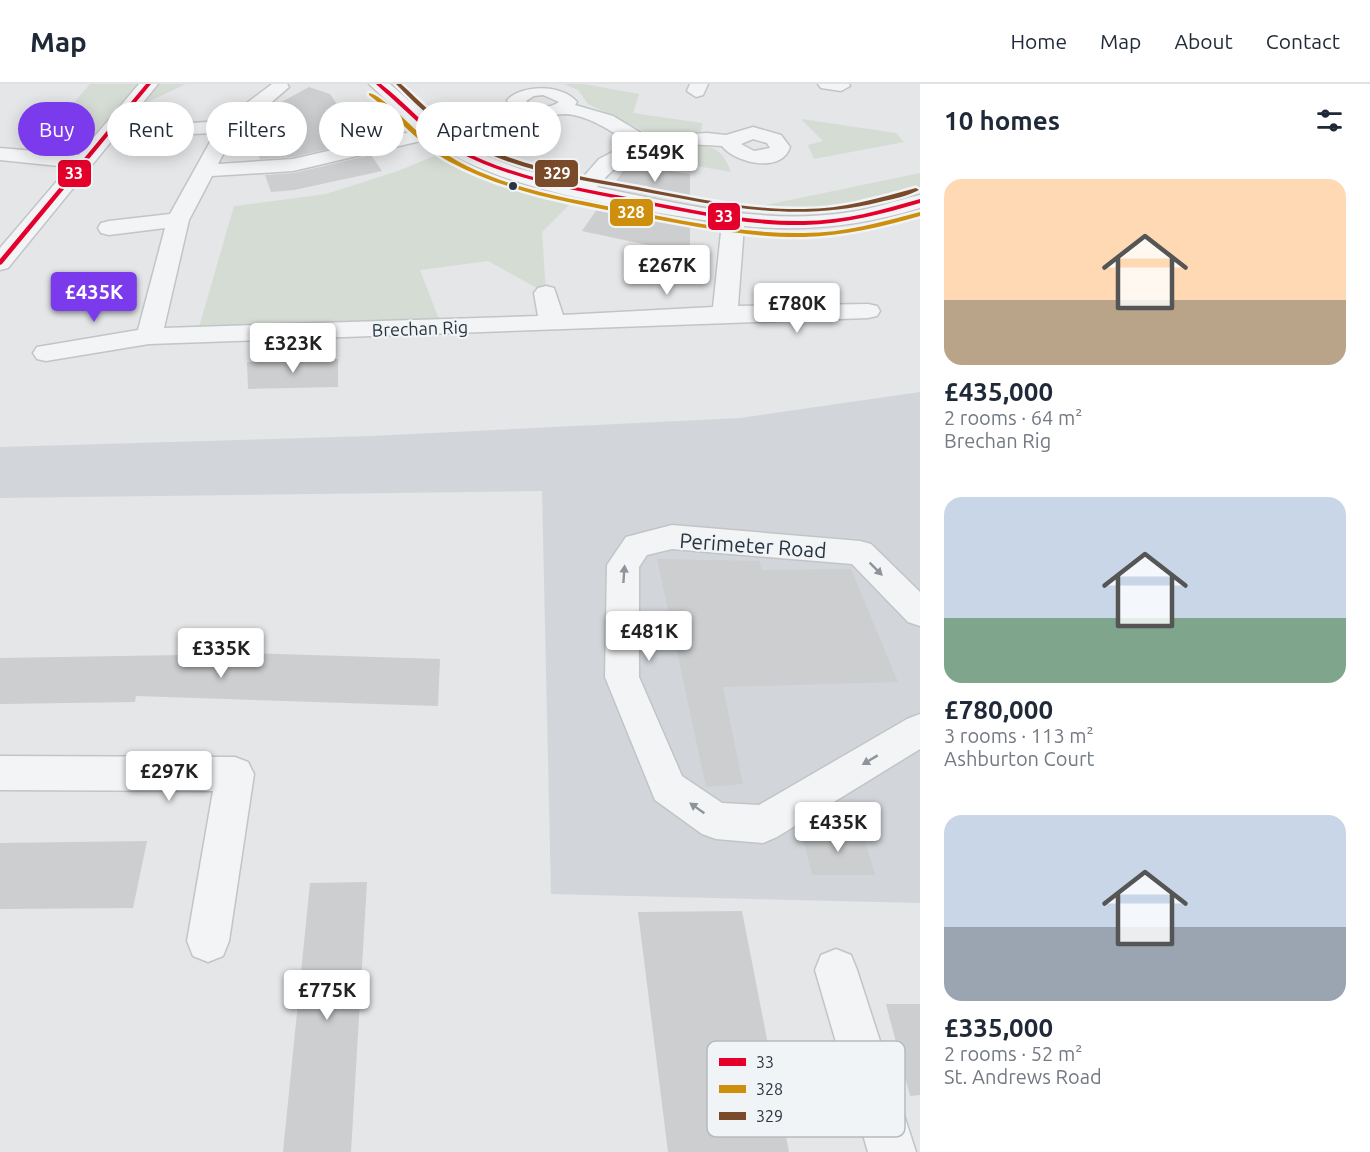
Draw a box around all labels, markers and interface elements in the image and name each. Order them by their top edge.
text: Map [30,26,87,57]
text: Home [1010,29,1067,53]
text: Map [1100,29,1141,53]
text: About [1174,29,1233,53]
text: Contact [1266,29,1340,53]
chip: Buy [18,102,95,156]
chip: Rent [107,102,194,156]
chip: Filters [206,102,307,156]
chip: New [319,102,404,156]
chip: Apartment [416,102,561,156]
icon: filters [1313,104,1346,137]
text: 10 homes [944,106,1060,135]
pin: £549K [613,132,697,183]
text: £549K [626,140,684,163]
line badge: 33 [57,159,92,188]
line badge: 329 [534,159,579,188]
text: 33 [65,164,83,182]
text: 329 [543,164,571,182]
unlabelled marker [507,180,519,192]
line badge: 328 [609,198,654,227]
line badge: 33 [707,202,741,231]
text: 328 [617,203,645,221]
text: 33 [715,207,733,225]
icon: home [1091,218,1199,326]
pin: £267K [625,245,709,296]
text: £267K [638,253,696,276]
pin: £435K [52,272,136,323]
text: £435K [65,280,123,303]
pin: £780K [755,283,839,334]
text: £780K [768,291,826,314]
street label: Brechan Rig [371,316,469,340]
pin: £323K [251,323,335,374]
text: £323K [264,331,322,354]
text: £435,000 [944,377,1053,406]
text: 2 rooms · 64 m² [944,406,1082,429]
text: Brechan Rig [944,429,1051,452]
street label: Perimeter Road [679,528,827,562]
icon: home [1091,536,1199,644]
one-way arrow [868,562,883,576]
one-way arrow [619,564,629,583]
pin: £481K [607,611,691,662]
text: £481K [620,619,678,642]
pin: £335K [179,628,263,679]
text: £335K [192,636,250,659]
text: £780,000 [944,695,1053,724]
text: 3 rooms · 113 m² [944,724,1094,747]
text: Ashburton Court [944,747,1094,770]
pin: £297K [127,751,211,802]
one-way arrow [862,754,878,765]
text: £297K [140,759,198,782]
one-way arrow [689,802,705,814]
pin: £435K [796,802,880,853]
text: £435K [809,810,867,833]
icon: home [1091,854,1199,962]
pin: £775K [285,970,369,1021]
text: £775K [298,978,356,1001]
text: £335,000 [944,1013,1053,1042]
legend [707,1041,905,1137]
text: 2 rooms · 52 m² [944,1042,1082,1065]
text: 33 [756,1053,774,1071]
text: St. Andrews Road [944,1065,1102,1088]
text: 328 [756,1080,783,1098]
text: 329 [756,1107,783,1125]

